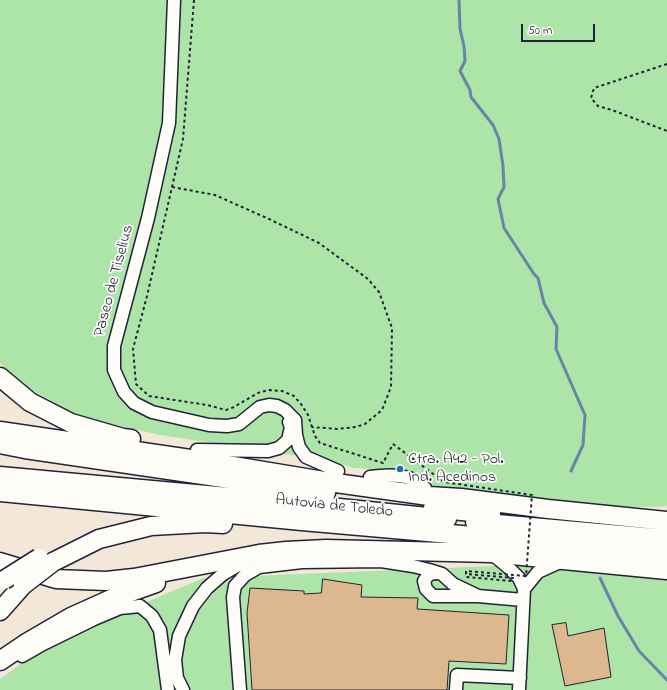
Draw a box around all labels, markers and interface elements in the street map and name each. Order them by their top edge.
scale bar [523,16,597,42]
text: 50 m [528,22,552,40]
street label: Paseo de Tiselius [91,223,139,339]
place label: Ctra. A42 - Pol. Ind. Acedinos [408,450,504,488]
marker: Ctra. A42 - Pol. Ind. Acedinos [395,464,405,474]
street label: Autovía de Toledo [274,491,394,523]

